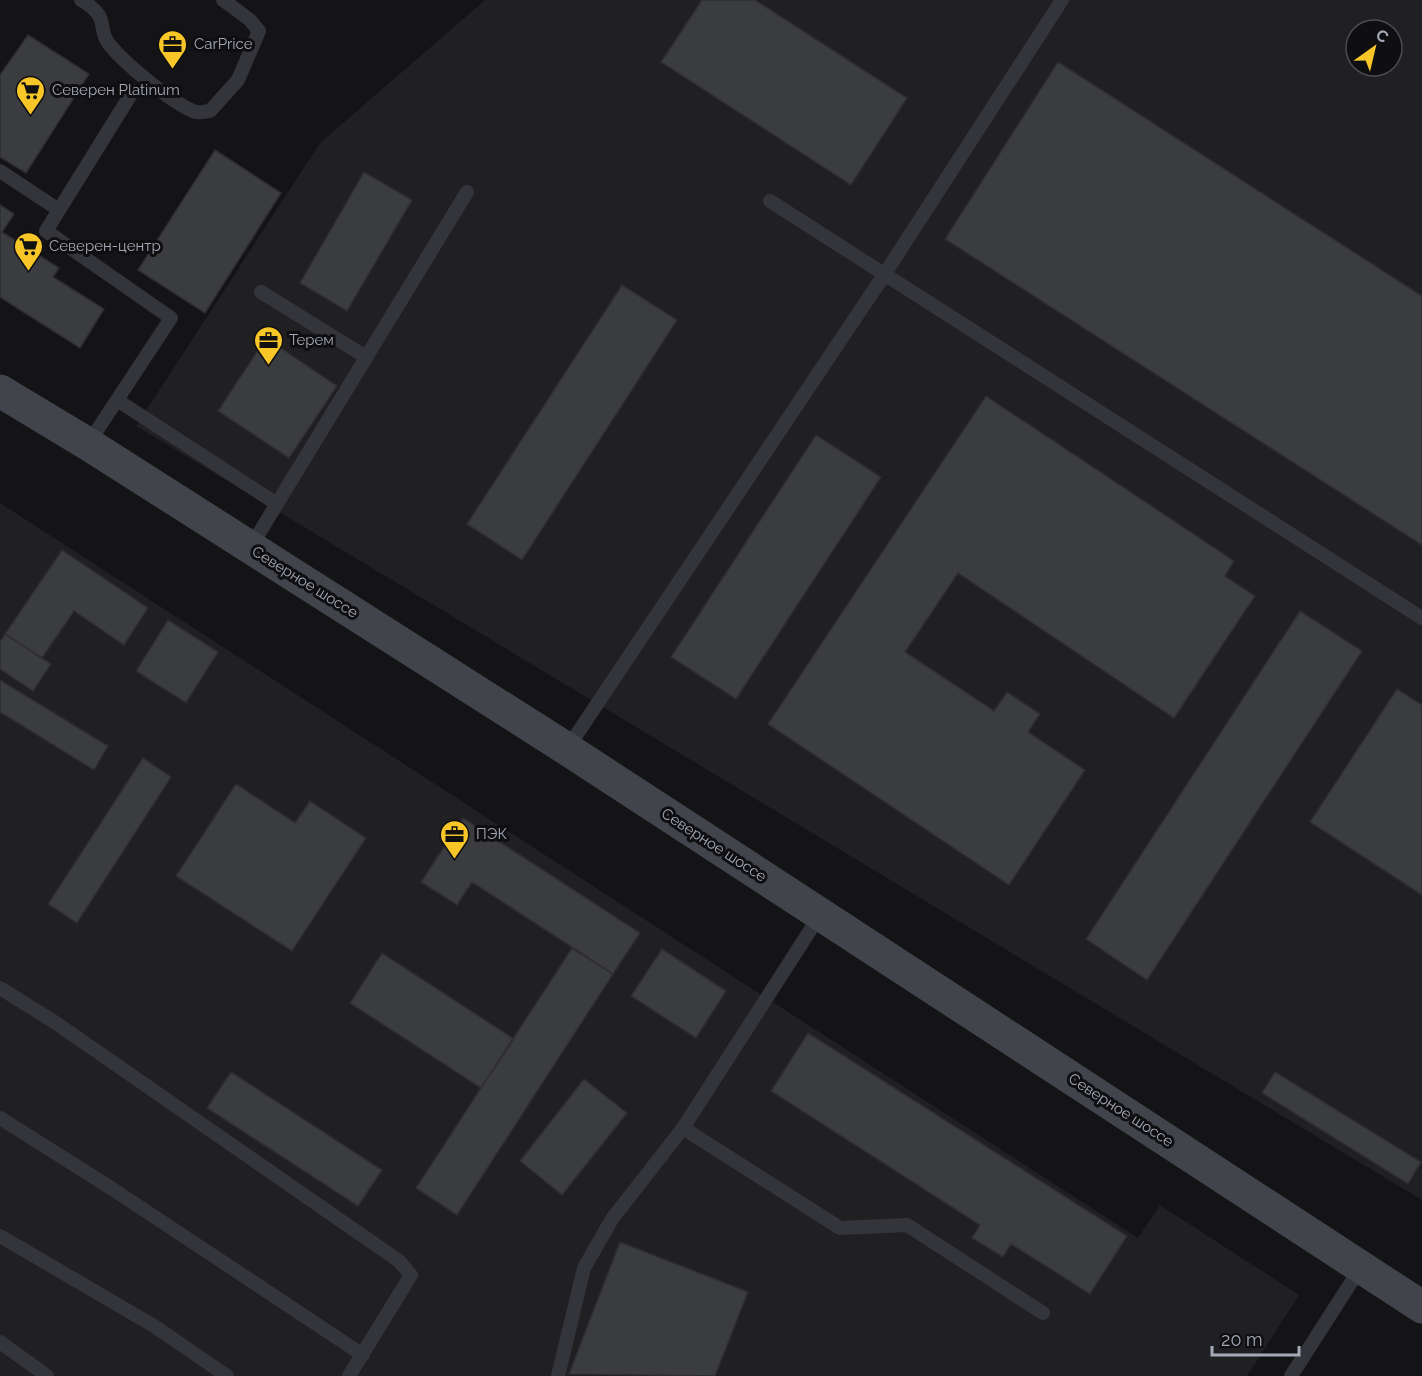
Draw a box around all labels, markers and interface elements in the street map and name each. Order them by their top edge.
north arrow [1344,18,1404,78]
text: С [1372,25,1392,47]
office icon: CarPrice [157,28,189,70]
place label: CarPrice [194,35,253,53]
supermarket icon: Северен Platinum [15,74,47,116]
place label: Северен Platinum [52,81,180,99]
supermarket icon: Северен-центр [12,230,44,272]
place label: Северен-центр [49,237,161,255]
office icon: Терем [252,324,284,366]
place label: Терем [289,331,334,349]
street label: Северное шоссе [249,542,361,622]
street label: Северное шоссе [658,804,770,886]
office icon: ПЭК [439,818,471,860]
place label: ПЭК [476,825,507,843]
street label: Северное шоссе [1065,1069,1177,1151]
scale bar [1212,1319,1299,1357]
text: 20 m [1221,1329,1263,1350]

